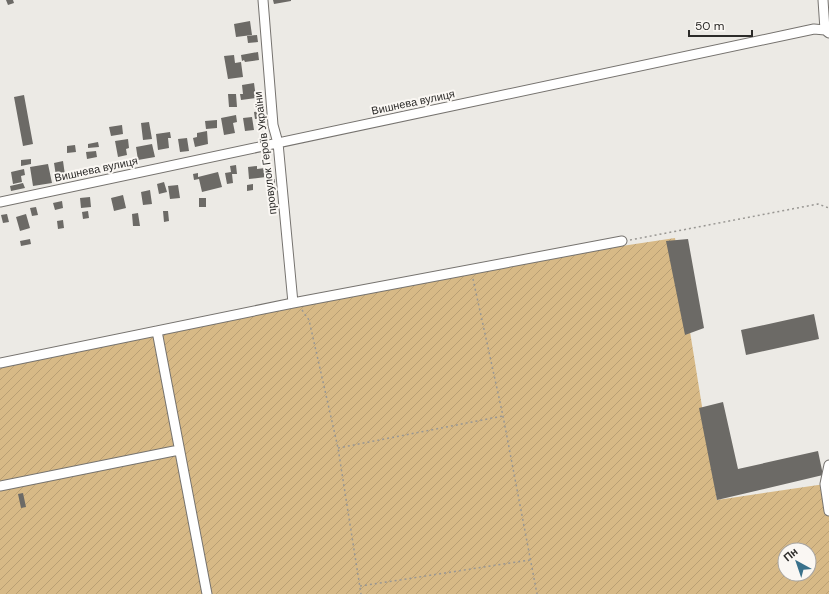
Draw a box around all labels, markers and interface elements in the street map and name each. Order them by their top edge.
scale bar [689,12,752,38]
text: 50 m [695,18,724,34]
street label: Вишнева вулиця [370,86,456,118]
street label: провулок Героїв України [251,91,279,215]
street label: Вишнева вулиця [53,153,139,185]
north arrow [777,542,817,582]
text: Пн [780,544,801,564]

